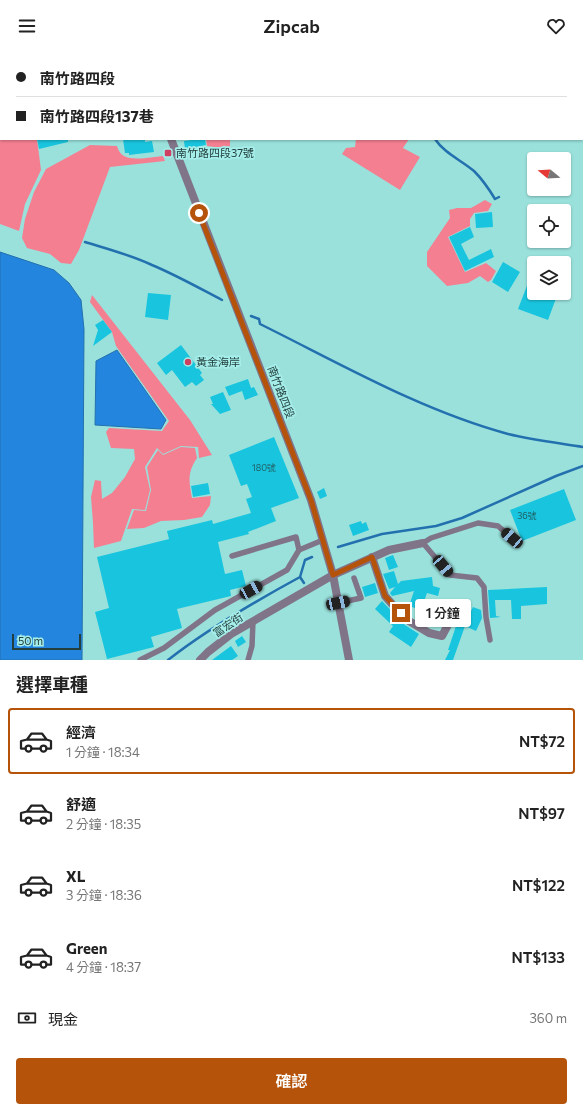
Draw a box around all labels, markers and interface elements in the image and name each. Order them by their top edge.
icon: menu [16,15,38,37]
text: Zipcab [263,15,320,37]
icon: heart [545,15,567,37]
text: 南竹路四段 [40,69,115,87]
text: 南竹路四段137巷 [40,107,154,125]
place label: 南竹路四段37號 [176,146,254,159]
marker: 南竹路四段37號 [163,148,173,158]
north arrow [527,152,571,196]
map controls [527,152,571,300]
route start [190,204,208,222]
button: locate [527,204,571,248]
button: layers [527,256,571,300]
place label: 黃金海岸 [196,355,240,368]
marker: 黃金海岸 [183,357,193,367]
street label: 南竹路四段 [266,364,297,420]
house number: 180號 [252,462,276,473]
house number: 36號 [517,510,537,521]
car [499,526,525,550]
car [431,553,455,579]
car [238,579,264,601]
car [325,595,351,611]
callout: 1 分鐘 [415,599,471,627]
route end [392,604,410,622]
text: 1 分鐘 [426,605,460,621]
street label: 富宏街 [210,610,245,639]
scale bar [12,632,81,651]
text: 50 m [18,634,43,647]
text: 選擇車種 [16,673,88,695]
icon: car [18,723,54,759]
text: 經濟 [66,723,96,741]
text: NT$72 [519,732,565,750]
text: 1 分鐘 · 18:34 [66,744,140,760]
icon: car [18,795,54,831]
text: 舒適 [66,795,96,813]
text: NT$97 [518,804,565,822]
text: 2 分鐘 · 18:35 [66,816,141,832]
icon: car [18,867,54,903]
text: XL [66,867,85,885]
text: NT$122 [512,876,565,894]
text: 3 分鐘 · 18:36 [66,887,142,903]
icon: car [18,939,54,975]
text: Green [66,939,107,957]
text: NT$133 [512,948,565,966]
text: 4 分鐘 · 18:37 [66,959,141,975]
icon: cash [16,1007,38,1029]
text: 現金 [48,1010,78,1028]
text: 360 m [529,1010,567,1026]
button: 確認 [16,1058,567,1104]

